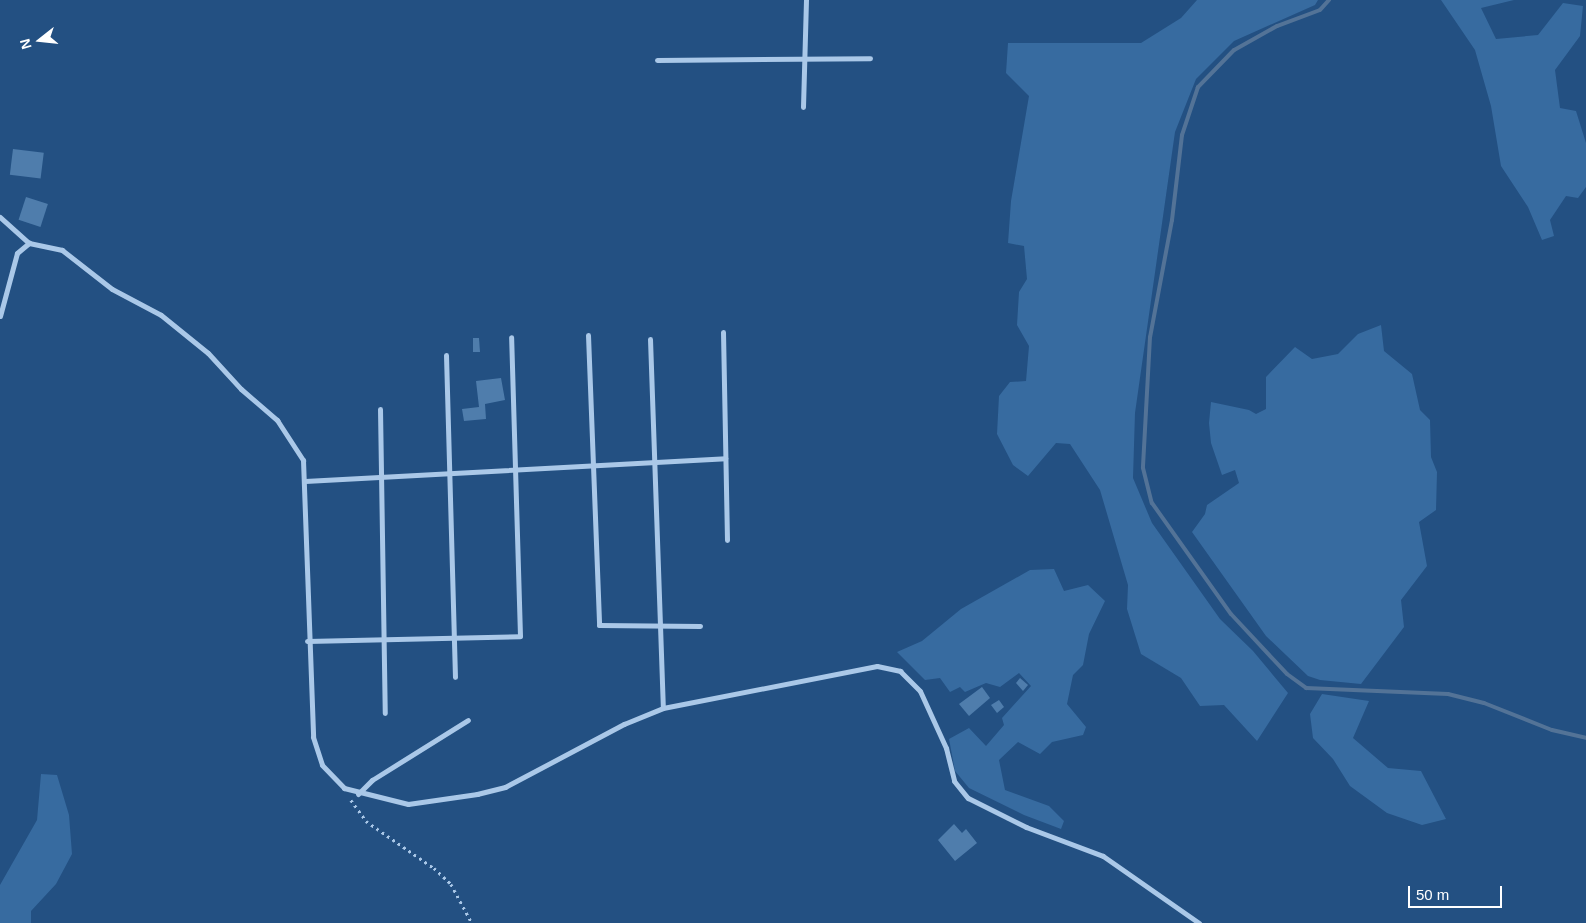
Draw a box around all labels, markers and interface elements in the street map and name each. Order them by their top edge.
north arrow [15,15,65,65]
text: N [16,37,35,51]
scale bar [1411,876,1505,908]
text: 50 m [1416,886,1449,903]

